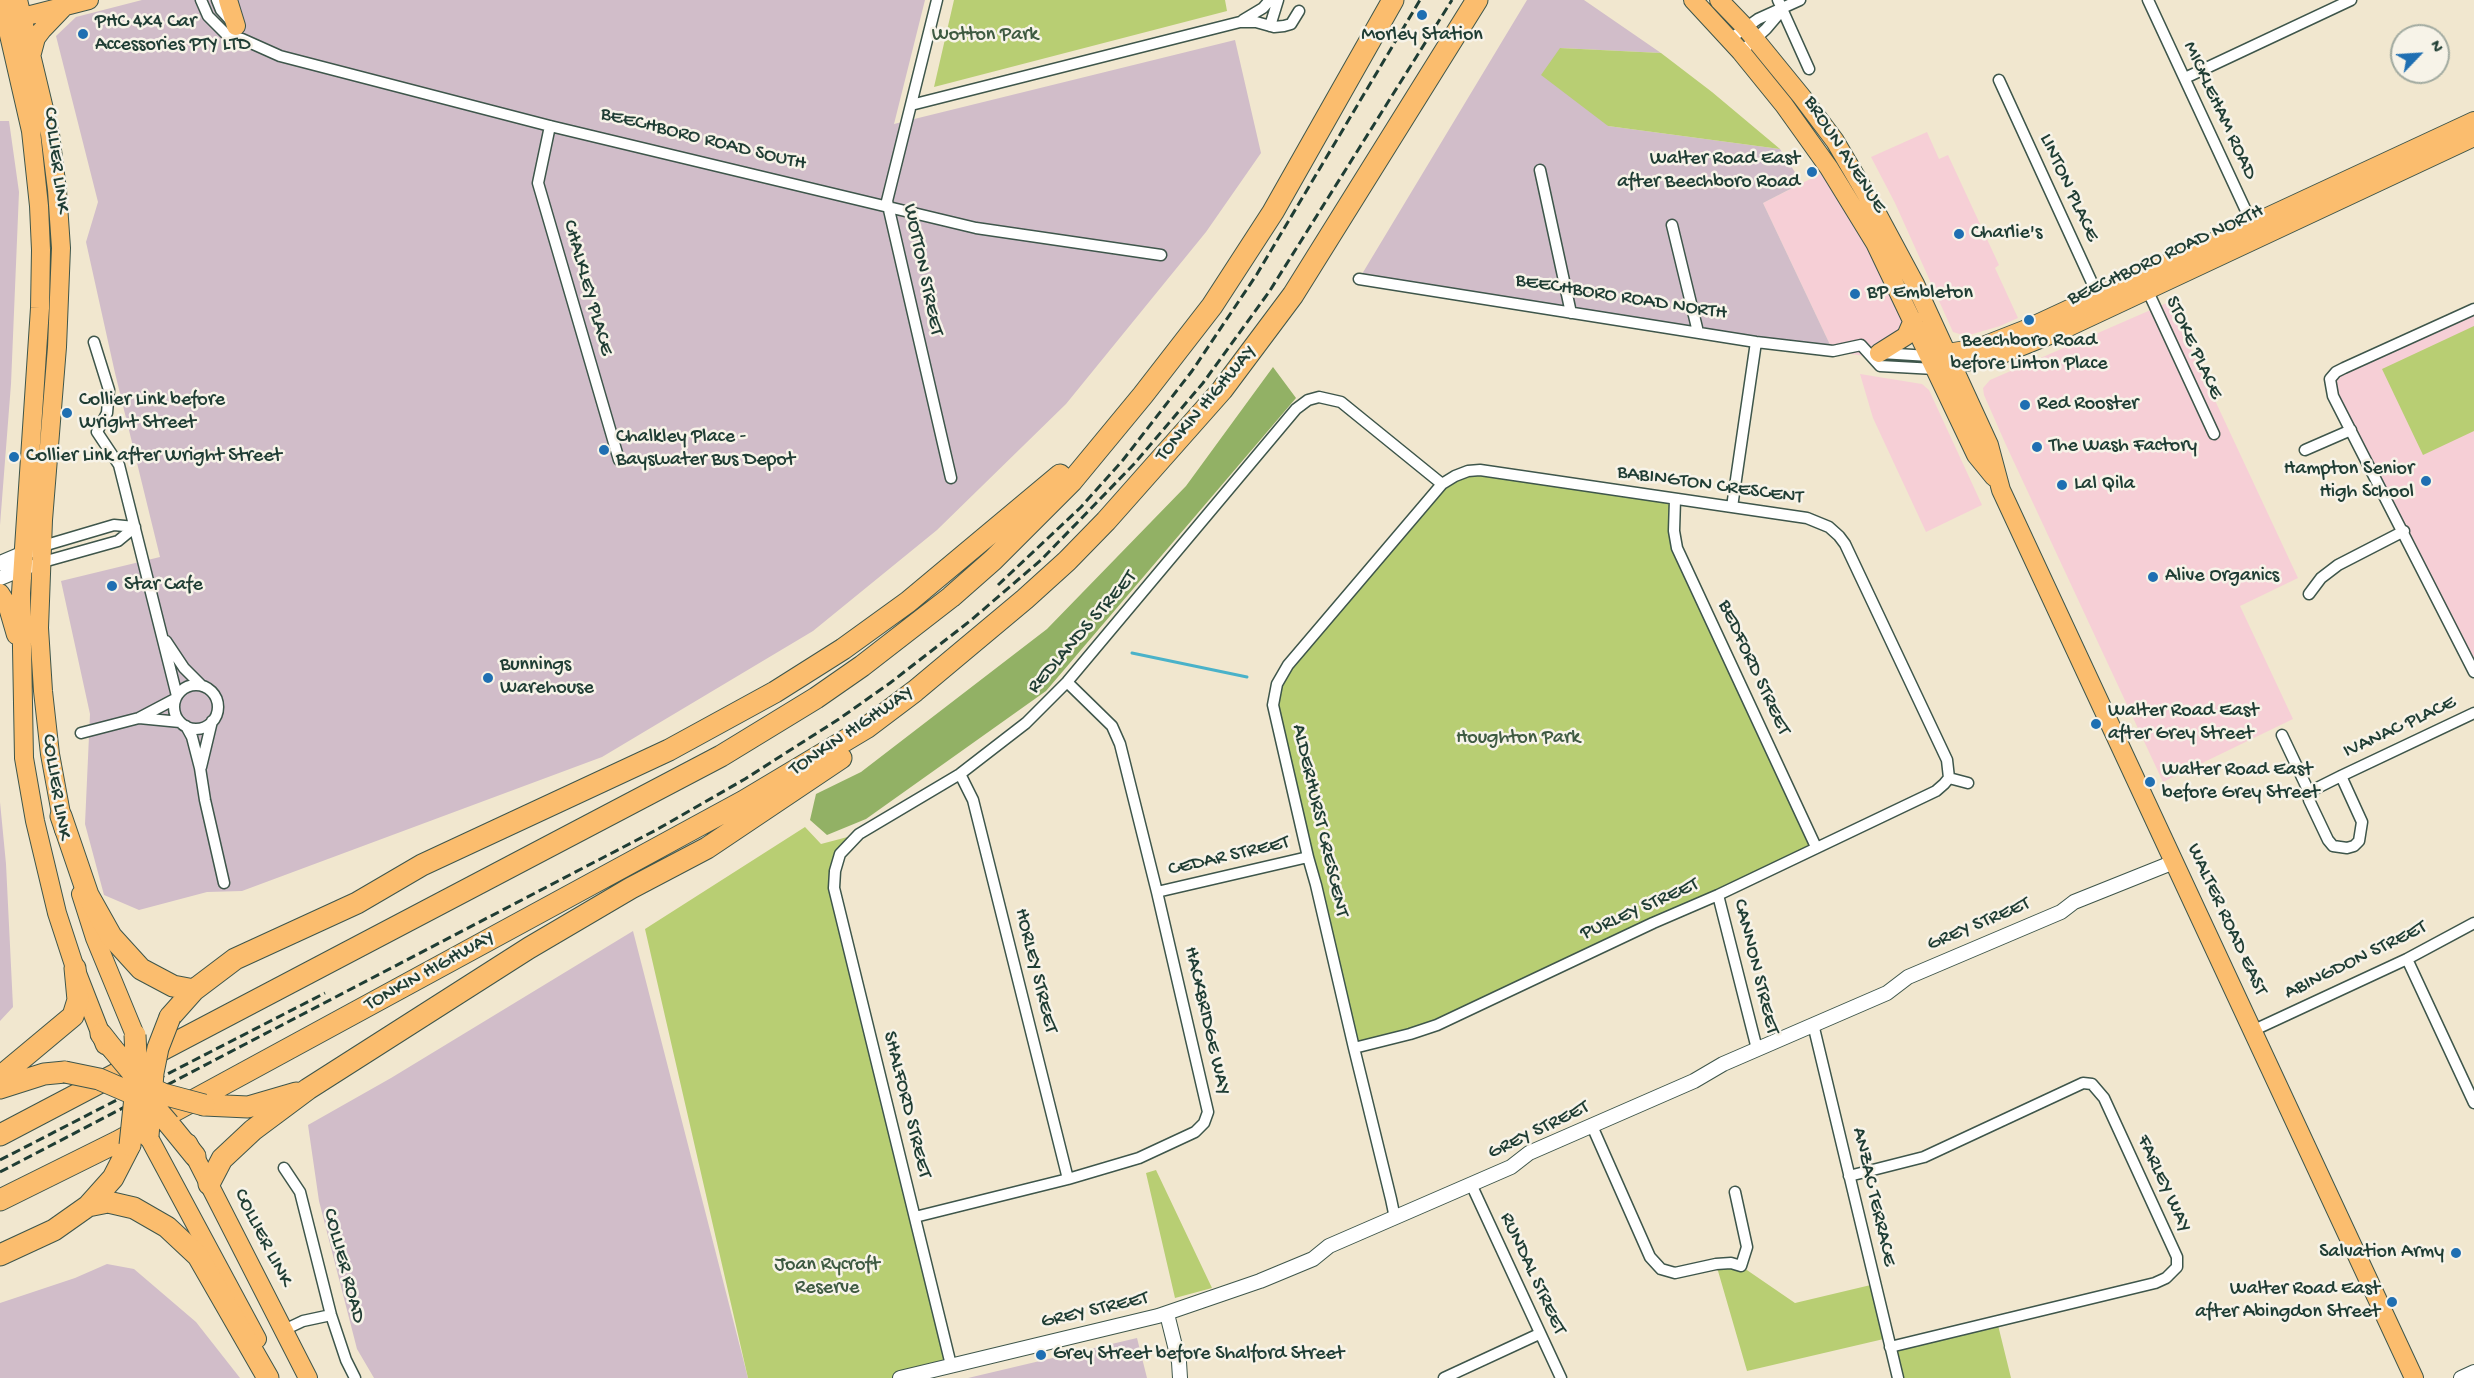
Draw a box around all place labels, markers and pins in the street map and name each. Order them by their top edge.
marker: Morley Station [1415,8,1429,22]
place label: PHC 4x4 Car Accessories PTY LTD [95,11,250,58]
place label: Morley Station [1361,24,1483,48]
marker: PHC 4x4 Car Accessories PTY LTD [76,27,90,41]
place label: Walter Road East after Beechboro Road [1617,148,1800,195]
marker: Walter Road East after Beechboro Road [1805,165,1819,179]
place label: Charlie's [1971,222,2042,246]
marker: Charlie's [1952,227,1966,241]
place label: BP Embleton [1867,282,1973,306]
marker: BP Embleton [1848,287,1862,301]
marker: Beechboro Road before Linton Place [2022,313,2036,327]
place label: Beechboro Road before Linton Place [1950,330,2108,377]
place label: Collier Link before Wright Street [79,389,225,436]
place label: Red Rooster [2037,393,2138,417]
marker: Red Rooster [2018,398,2032,412]
marker: Collier Link before Wright Street [60,406,74,420]
place label: Chalkley Place - Bayswater Bus Depot [616,426,795,473]
place label: The Wash Factory [2049,435,2197,459]
marker: The Wash Factory [2030,440,2044,454]
marker: Chalkley Place - Bayswater Bus Depot [597,443,611,457]
place label: Collier Link after Wright Street [26,445,282,469]
marker: Collier Link after Wright Street [7,450,21,464]
place label: Hampton Senior High School [2284,458,2414,505]
place label: Lal Qila [2074,473,2135,497]
marker: Hampton Senior High School [2419,474,2433,488]
marker: Lal Qila [2055,478,2069,492]
place label: Alive Organics [2165,565,2279,589]
marker: Alive Organics [2146,570,2160,584]
place label: Star Cafe [124,574,203,598]
marker: Star Cafe [105,579,119,593]
place label: Bunnings Warehouse [500,654,594,701]
marker: Bunnings Warehouse [481,671,495,685]
place label: Walter Road East after Grey Street [2108,700,2258,747]
marker: Walter Road East after Grey Street [2089,717,2103,731]
place label: Walter Road East before Grey Street [2162,759,2319,806]
marker: Walter Road East before Grey Street [2143,775,2157,789]
place label: Salvation Army [2319,1241,2444,1265]
marker: Salvation Army [2449,1246,2463,1260]
place label: Walter Road East after Abingdon Street [2195,1278,2380,1325]
marker: Walter Road East after Abingdon Street [2385,1295,2399,1309]
place label: Grey Street before Shalford Street [1053,1343,1344,1367]
marker: Grey Street before Shalford Street [1034,1348,1048,1362]

